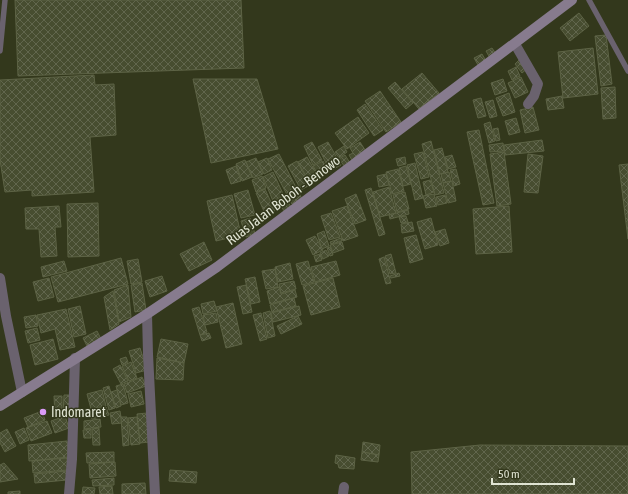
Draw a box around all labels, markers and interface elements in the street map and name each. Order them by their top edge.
street label: Ruas Jalan Boboh - Benowo [223,152,343,248]
place label: Indomaret [51,404,106,420]
marker: Indomaret [38,407,48,417]
scale bar [492,460,574,486]
text: 50 m [498,467,520,481]

